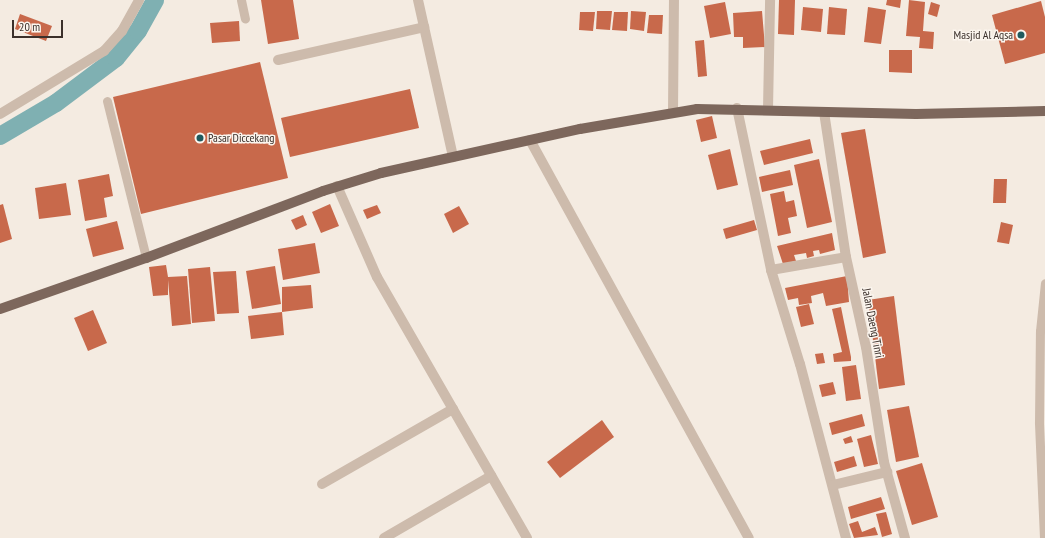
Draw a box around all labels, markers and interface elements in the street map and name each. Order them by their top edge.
scale bar [14,12,65,38]
text: 20 m [19,19,40,34]
place label: Masjid Al Aqsa [953,28,1013,42]
marker: Masjid Al Aqsa [1016,30,1026,40]
place label: Pasar Diccekang [208,131,274,145]
marker: Pasar Diccekang [195,133,205,143]
street label: Jalan Daeng Tinri [859,287,887,359]

